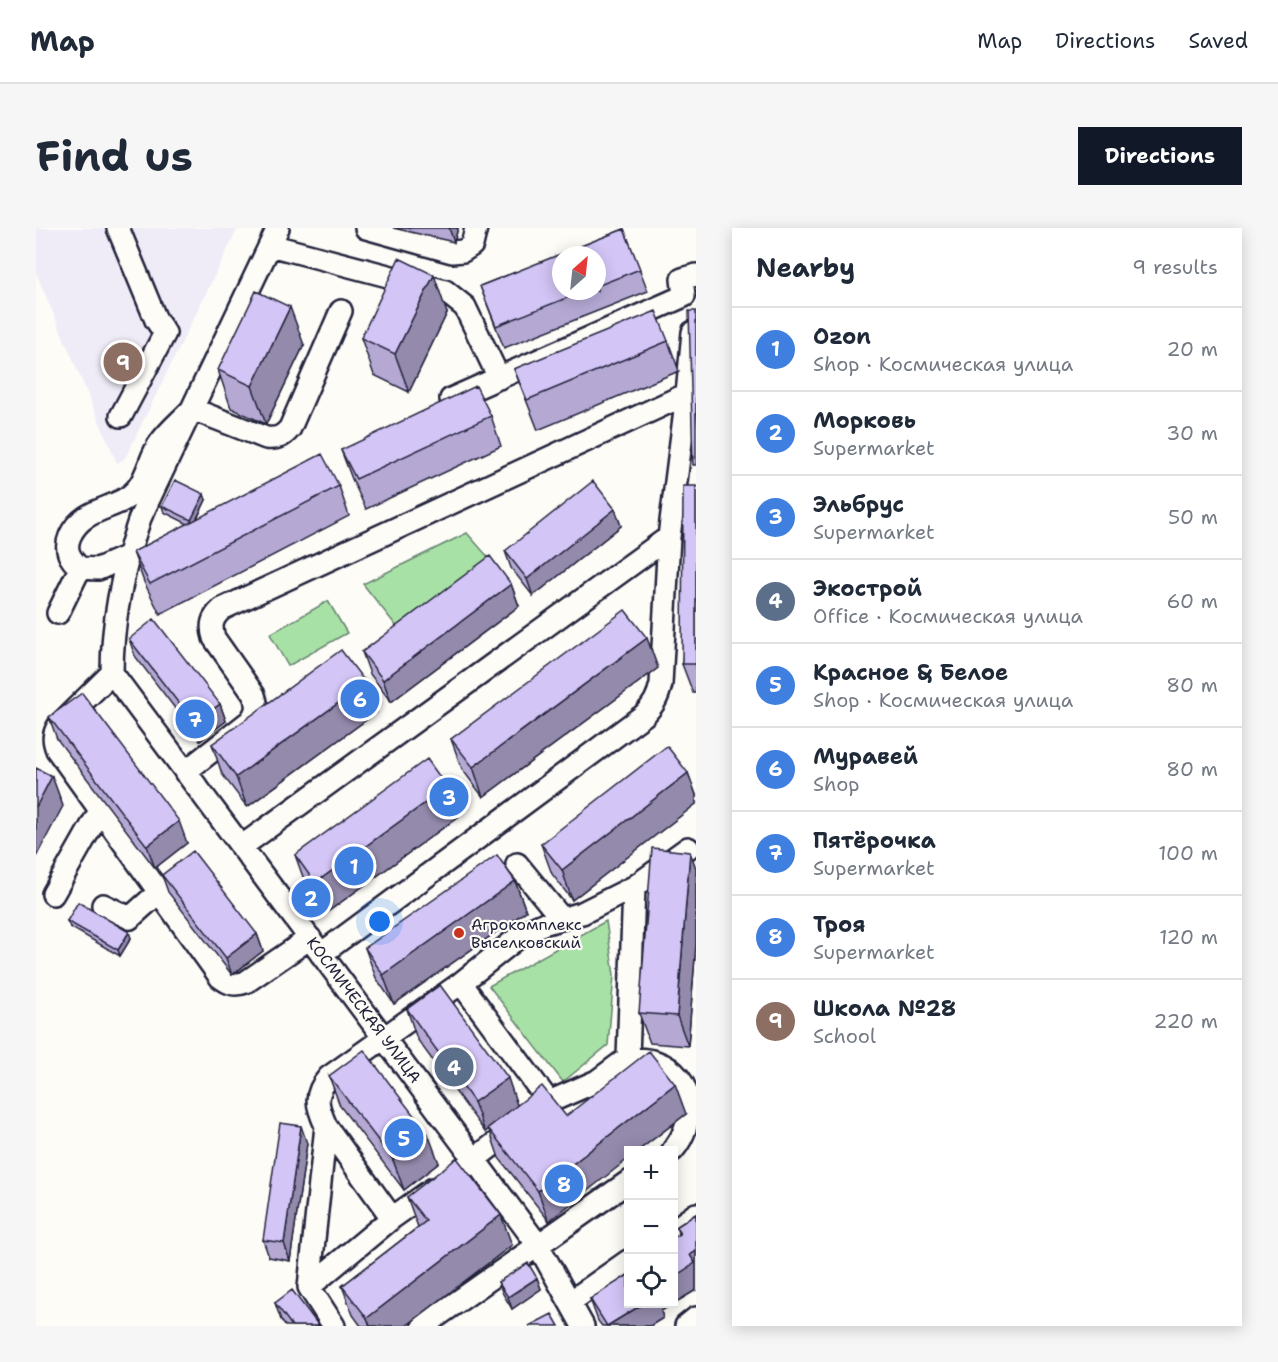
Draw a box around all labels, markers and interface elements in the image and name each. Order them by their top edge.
text: Map [30,22,95,60]
text: Map [977,27,1022,55]
text: Directions [1055,27,1155,55]
text: Saved [1188,27,1248,55]
button: Directions [1078,127,1242,185]
text: Find us [36,128,193,184]
north arrow [552,246,606,300]
text: Nearby [756,250,855,285]
text: 9 results [1132,254,1218,280]
text: Ozon [813,322,871,351]
text: 1 [771,336,780,362]
text: 20 m [1167,336,1218,362]
pin: 9 [104,340,142,384]
text: Shop · Космическая улица [813,351,1073,377]
text: Морковь [813,406,916,435]
text: 2 [769,420,783,446]
text: 30 m [1166,420,1218,446]
text: Supermarket [813,435,935,461]
text: Эльбрус [813,490,904,519]
text: 3 [769,504,783,530]
text: 50 m [1168,504,1218,530]
text: Supermarket [813,519,935,545]
text: Экострой [813,574,922,603]
text: 4 [769,588,783,614]
text: 60 m [1166,588,1218,614]
text: Office · Космическая улица [813,603,1083,629]
text: Красное & Белое [813,658,1008,687]
text: 5 [769,672,782,698]
text: 80 m [1166,672,1218,698]
pin: 6 [340,676,380,722]
text: Shop · Космическая улица [813,687,1073,713]
pin: 7 [176,696,214,742]
text: Муравей [813,742,918,771]
text: 6 [769,756,783,782]
text: 80 m [1166,756,1218,782]
text: Shop [813,771,860,797]
pin: 3 [430,774,468,820]
text: Пятёрочка [813,826,936,855]
text: 7 [769,840,783,866]
text: 100 m [1158,840,1218,866]
pin: 1 [334,844,374,888]
text: Supermarket [813,855,935,881]
pin: 2 [292,876,330,920]
your location [365,907,394,936]
text: Троя [813,910,866,939]
place label: Агрокомплекс Выселковский [471,914,582,953]
text: 8 [769,924,783,950]
text: 120 m [1159,924,1218,950]
marker: Агрокомплекс Выселковский [452,926,466,940]
street label: КОСМИЧЕСКАЯ УЛИЦА [302,933,426,1087]
text: Supermarket [813,939,935,965]
text: Школа №28 [813,994,956,1023]
text: 9 [769,1008,783,1034]
text: 220 m [1154,1008,1218,1034]
text: School [813,1023,876,1049]
pin: 4 [434,1044,474,1090]
pin: 5 [384,1116,424,1160]
map controls [624,1146,678,1308]
button: + [624,1146,678,1200]
pin: 8 [544,1162,584,1206]
button: − [624,1200,678,1254]
button: locate [624,1254,678,1308]

